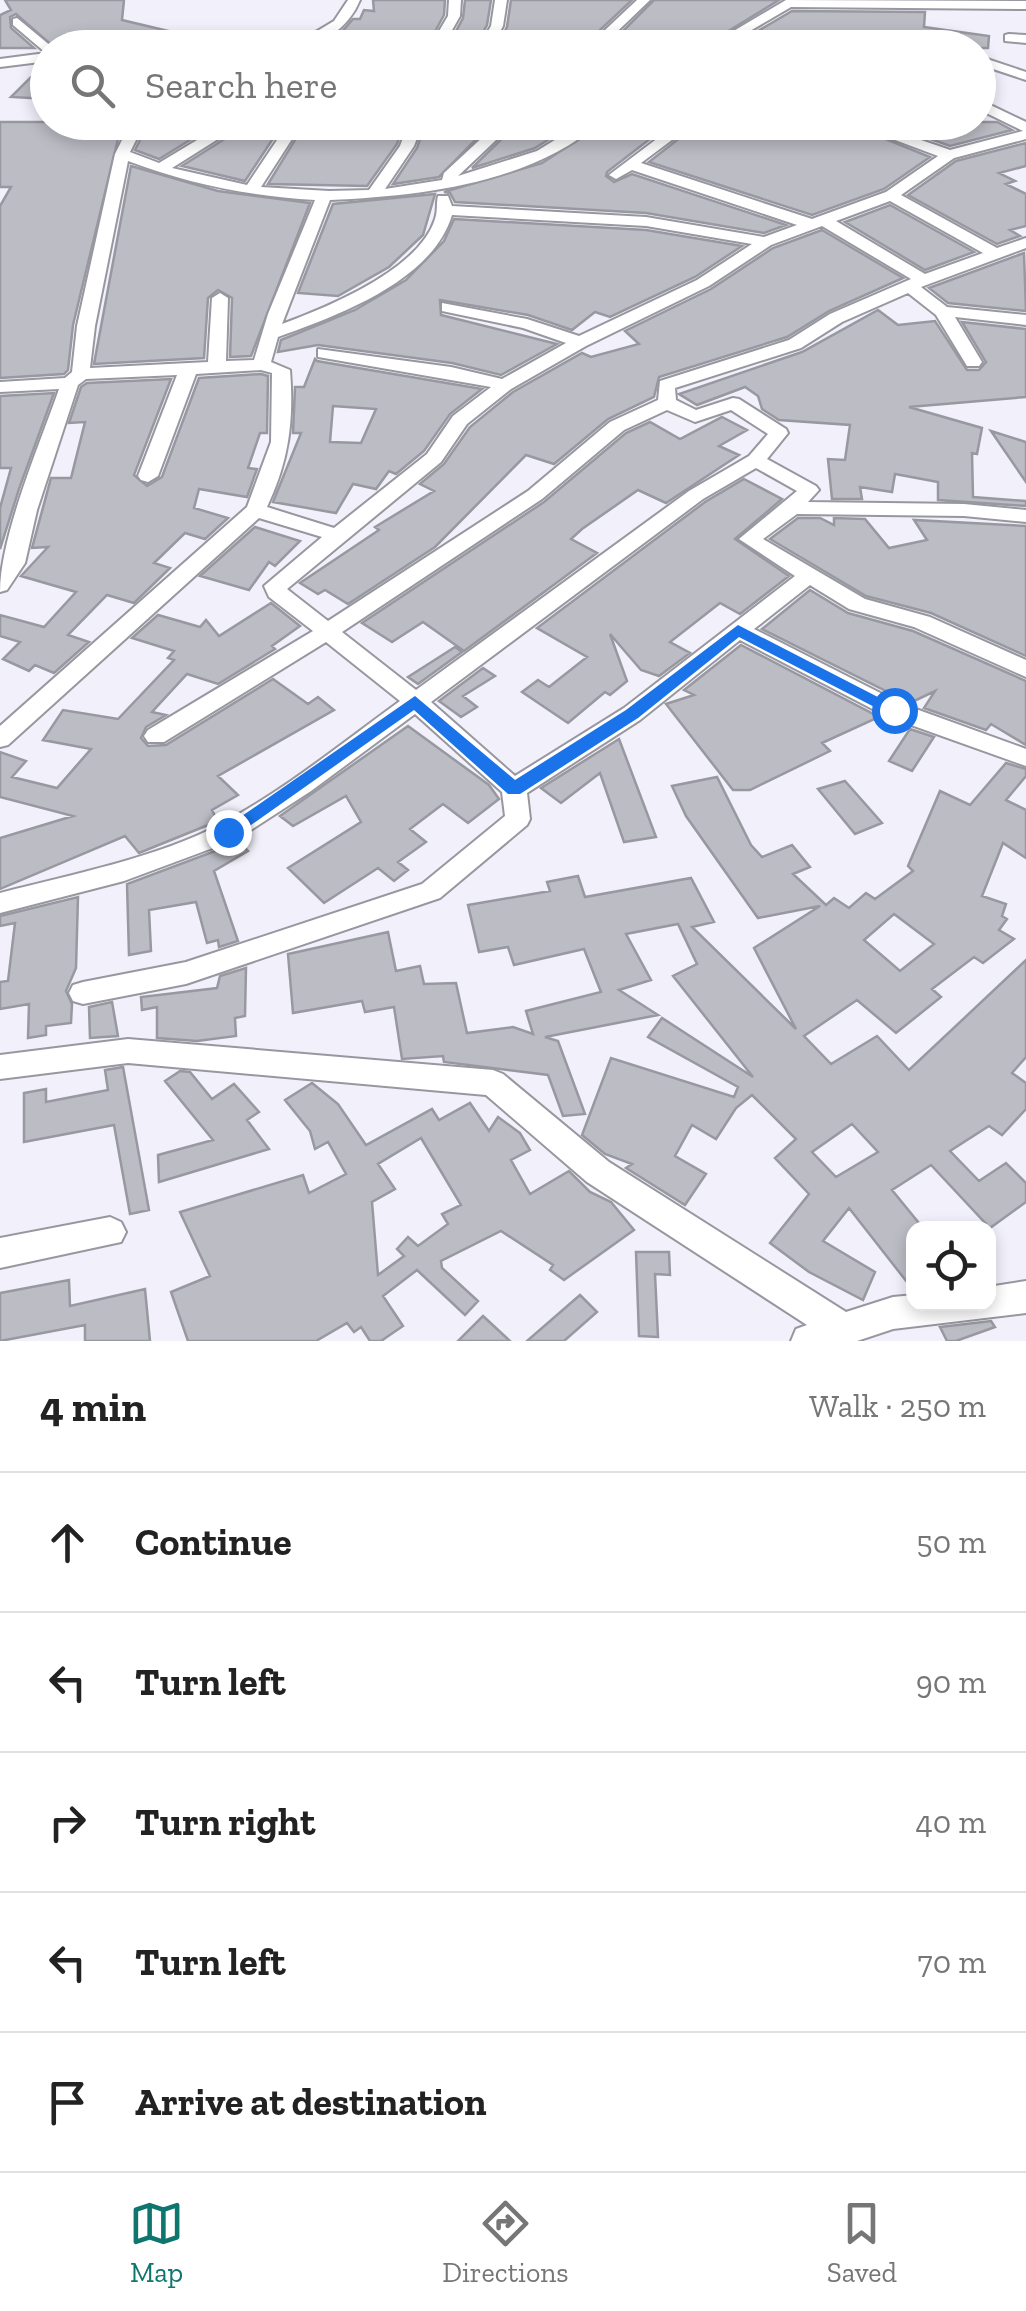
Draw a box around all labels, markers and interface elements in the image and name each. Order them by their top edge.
search box [30,30,996,140]
icon: search [65,58,120,113]
text: Search here [145,62,337,108]
route start [872,688,918,734]
route end [206,810,252,856]
map controls [906,1221,996,1311]
button: locate [906,1221,996,1311]
text: 4 min [40,1381,146,1432]
text: Walk · 250 m [809,1387,986,1425]
icon: ahead [40,1515,95,1570]
text: Continue [135,1519,292,1565]
text: 50 m [916,1523,986,1561]
icon: left [40,1655,95,1710]
text: Turn left [135,1659,286,1705]
text: 90 m [916,1663,986,1701]
icon: right [40,1795,95,1850]
text: Turn right [135,1799,315,1845]
text: 40 m [915,1803,986,1841]
icon: left [40,1935,95,1990]
text: Turn left [135,1939,286,1985]
text: 70 m [918,1943,986,1981]
icon: arrive [40,2075,95,2130]
text: Arrive at destination [135,2079,486,2125]
tab: Map [129,2196,184,2289]
tab: Directions [442,2196,569,2289]
tab: Saved [827,2196,897,2289]

